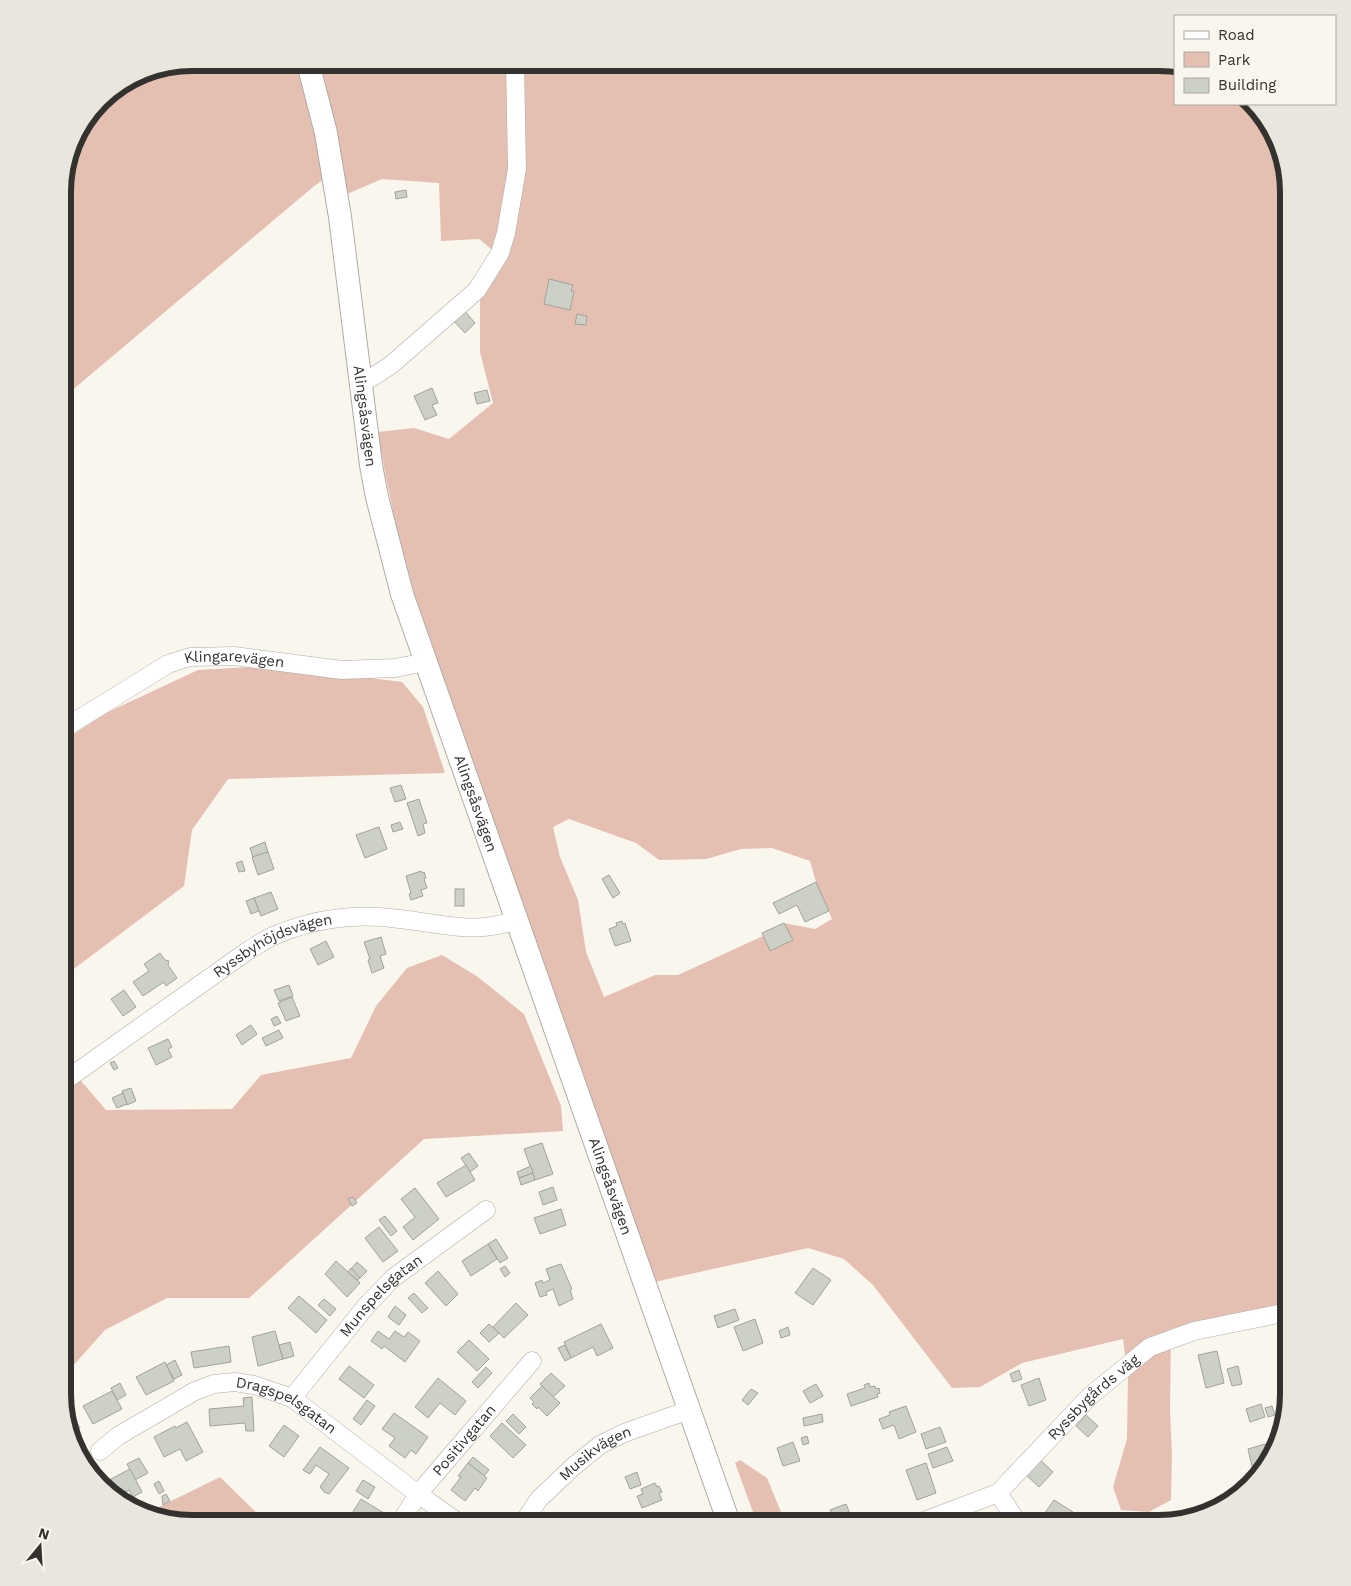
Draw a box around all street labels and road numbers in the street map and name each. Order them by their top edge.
street label: Alingsåsvägen [350,364,380,468]
street label: Klingarevägen [182,647,285,671]
street label: Alingsåsvägen [450,752,501,854]
street label: Ryssbyhöjdsvägen [210,910,334,981]
street label: Alingsåsvägen [585,1135,636,1237]
street label: Munspelsgatan [336,1251,426,1341]
street label: Ryssbygårds väg [1044,1350,1143,1444]
street label: Dragspelsgatan [235,1373,340,1438]
street label: Positivgatan [429,1401,500,1480]
street label: Musikvägen [555,1422,634,1484]

